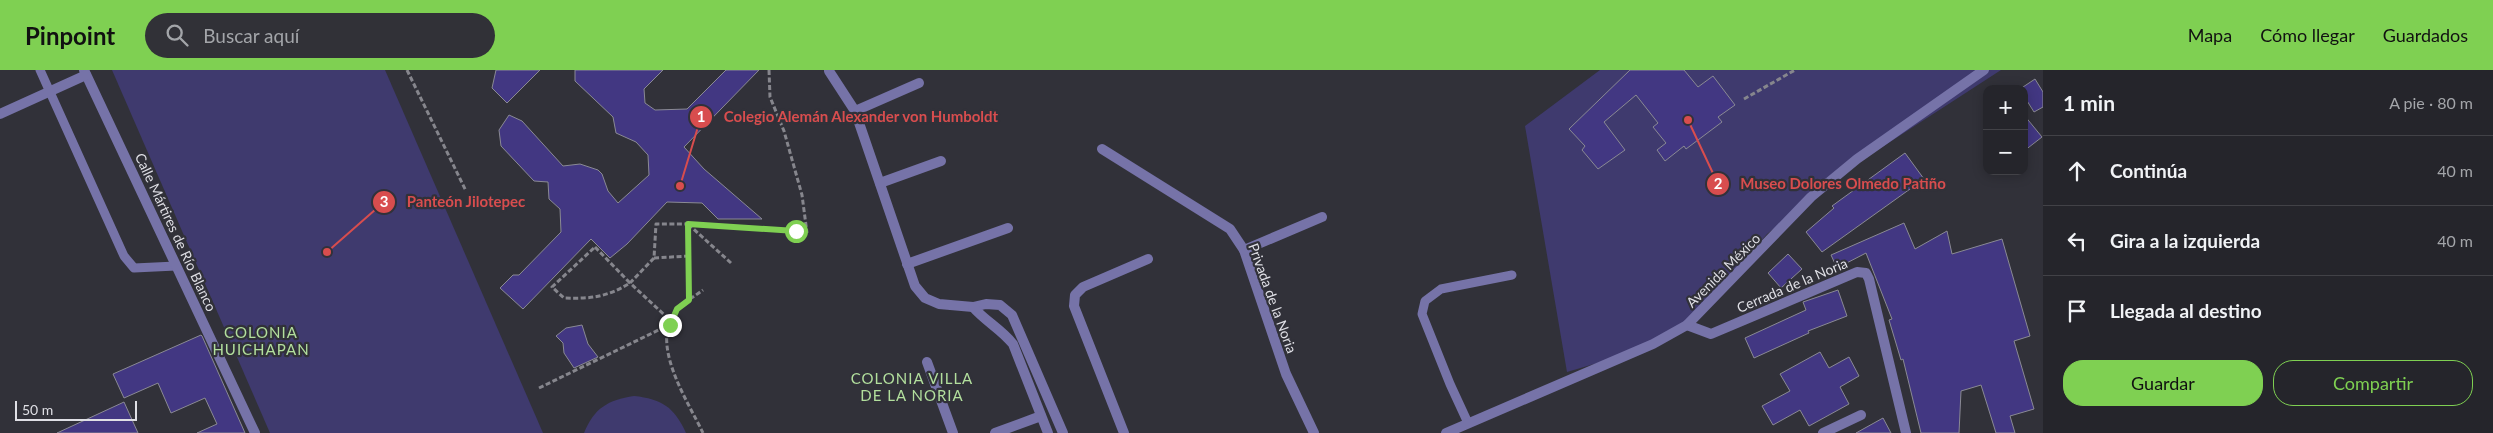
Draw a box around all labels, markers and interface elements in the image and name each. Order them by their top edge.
search box [145,13,495,58]
text: Pinpoint [25,21,115,50]
icon: search [163,21,191,49]
text: Buscar aquí [203,24,299,47]
text: Mapa [2188,24,2232,46]
text: Cómo llegar [2260,24,2355,46]
text: Guardados [2383,24,2468,46]
map controls [1983,85,2028,175]
button: + [1983,85,2028,130]
text: 1 min [2063,90,2115,115]
text: A pie · 80 m [2389,93,2473,112]
callout: Colegio Alemán Alexander von Humboldt [688,102,1010,132]
text: 1 [697,107,705,125]
text: Colegio Alemán Alexander von Humboldt [724,107,999,125]
button: − [1983,130,2028,175]
street label: Calle Mártires de Río Blanco [132,150,220,314]
icon: ahead [2063,157,2091,185]
text: Continúa [2110,159,2187,182]
text: 40 m [2437,161,2473,180]
callout: Museo Dolores Olmedo Patiño [1705,169,1956,199]
text: 2 [1714,174,1723,192]
text: Museo Dolores Olmedo Patiño [1740,174,1946,192]
callout: Panteón Jilotepec [372,187,536,217]
text: 3 [380,192,388,210]
text: Panteón Jilotepec [407,192,525,210]
route start [785,220,808,243]
icon: left [2063,227,2091,255]
street label: Avenida México [1682,229,1764,311]
text: Gira a la izquierda [2110,229,2260,252]
text: 40 m [2437,231,2473,250]
street label: Privada de la Noria [1245,241,1301,355]
street label: Cerrada de la Noria [1734,254,1850,316]
icon: arrive [2063,297,2091,325]
text: Llegada al destino [2110,299,2262,322]
route end [659,314,682,337]
district label: COLONIA HUICHAPAN [212,323,310,358]
button: Guardar [2063,360,2263,406]
button: Compartir [2273,360,2473,406]
district label: COLONIA VILLA DE LA NORIA [851,369,973,404]
scale bar [15,398,138,421]
text: 50 m [22,401,53,418]

